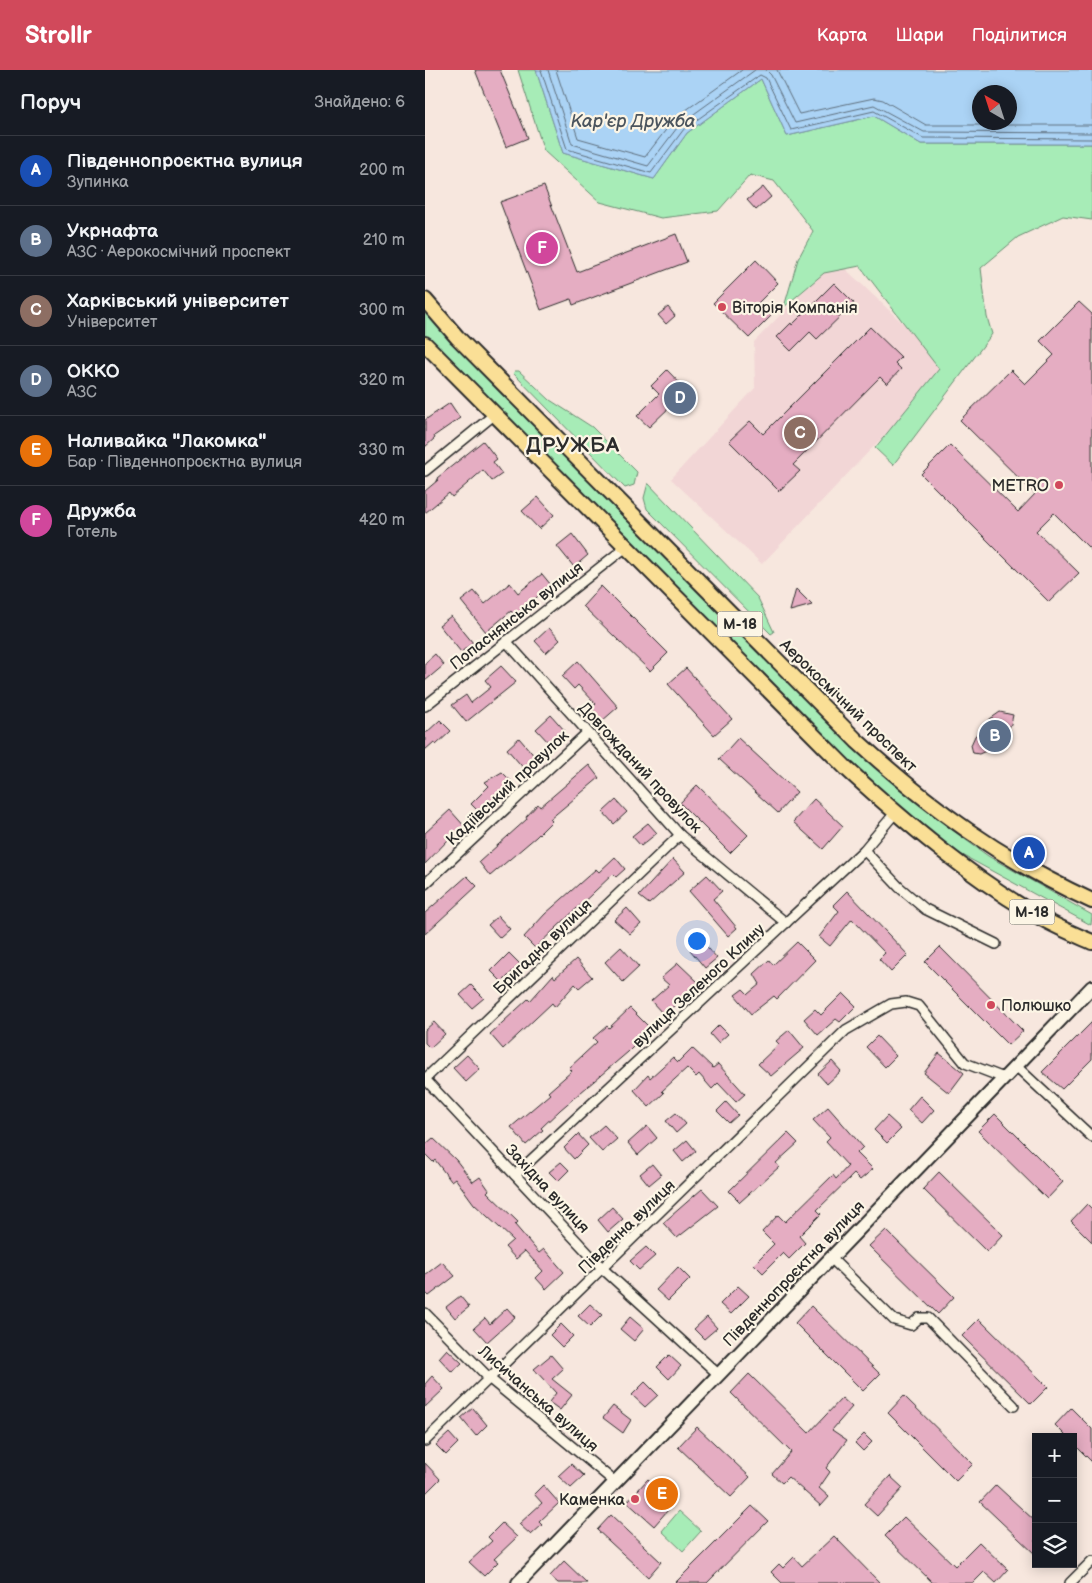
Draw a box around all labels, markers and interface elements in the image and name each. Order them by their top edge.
text: Strollr [25,21,92,50]
text: Карта [817,25,867,46]
text: Шари [895,25,944,46]
text: Поділитися [972,25,1067,46]
north arrow [972,85,1017,130]
text: Поруч [20,90,81,115]
text: Знайдено: 6 [315,93,405,112]
water label: Кар'єр Дружба [570,111,696,132]
text: Південнопроєктна вулиця [67,150,303,173]
text: A [31,161,41,180]
text: 200 m [359,161,405,180]
text: Зупинка [67,173,129,192]
text: Укрнафта [67,220,158,243]
pin: F [526,229,558,267]
text: B [30,231,42,250]
text: 210 m [363,231,405,250]
text: АЗС · Аерокосмічний проспект [67,243,291,262]
text: Харківський університет [67,290,289,313]
place label: Віторія Компанія [732,299,858,318]
text: C [30,301,42,320]
text: 300 m [359,301,405,320]
marker: Віторія Компанія [716,301,728,313]
text: Університет [67,313,157,332]
text: ОККО [67,360,120,383]
text: D [30,371,42,390]
text: 320 m [359,371,405,390]
pin: D [664,379,696,417]
text: АЗС [67,383,97,402]
pin: C [784,414,816,452]
text: Наливайка "Лакомка" [67,430,267,453]
district label: ДРУЖБА [526,433,620,458]
text: E [31,441,41,460]
text: 330 m [358,441,405,460]
text: Бар · Південнопроєктна вулиця [67,453,302,472]
place label: METRO [991,477,1049,496]
marker: METRO [1053,479,1065,491]
text: Дружба [67,500,136,523]
text: F [31,511,41,530]
text: 420 m [359,511,405,530]
text: Готель [67,523,117,542]
street label: Попаснянська вулиця [447,558,587,674]
road number: М-18 [717,612,763,636]
street label: Аерокосмічний проспект [775,635,921,777]
street label: Довгожданий провулок [574,699,706,838]
pin: B [979,717,1011,755]
street label: Кадіївський провулок [443,726,574,850]
pin: A [1013,834,1045,872]
street label: Бригадна вулиця [490,895,596,999]
road number: М-18 [1009,900,1055,924]
street label: вулиця Зеленого Клину [629,920,769,1052]
your location [684,928,710,954]
place label: Полюшко [1001,997,1071,1016]
marker: Полюшко [985,999,997,1011]
street label: Західна вулиця [501,1141,593,1238]
street label: Південна вулиця [575,1176,679,1278]
street label: Південнопроєктна вулиця [719,1197,869,1351]
street label: Лисичанська вулиця [473,1341,602,1456]
map controls [1032,1433,1077,1568]
button: + [1032,1433,1077,1478]
pin: E [646,1475,678,1513]
button: − [1032,1478,1077,1523]
place label: Каменка [559,1491,626,1510]
marker: Каменка [629,1493,641,1505]
button: layers [1032,1523,1077,1568]

